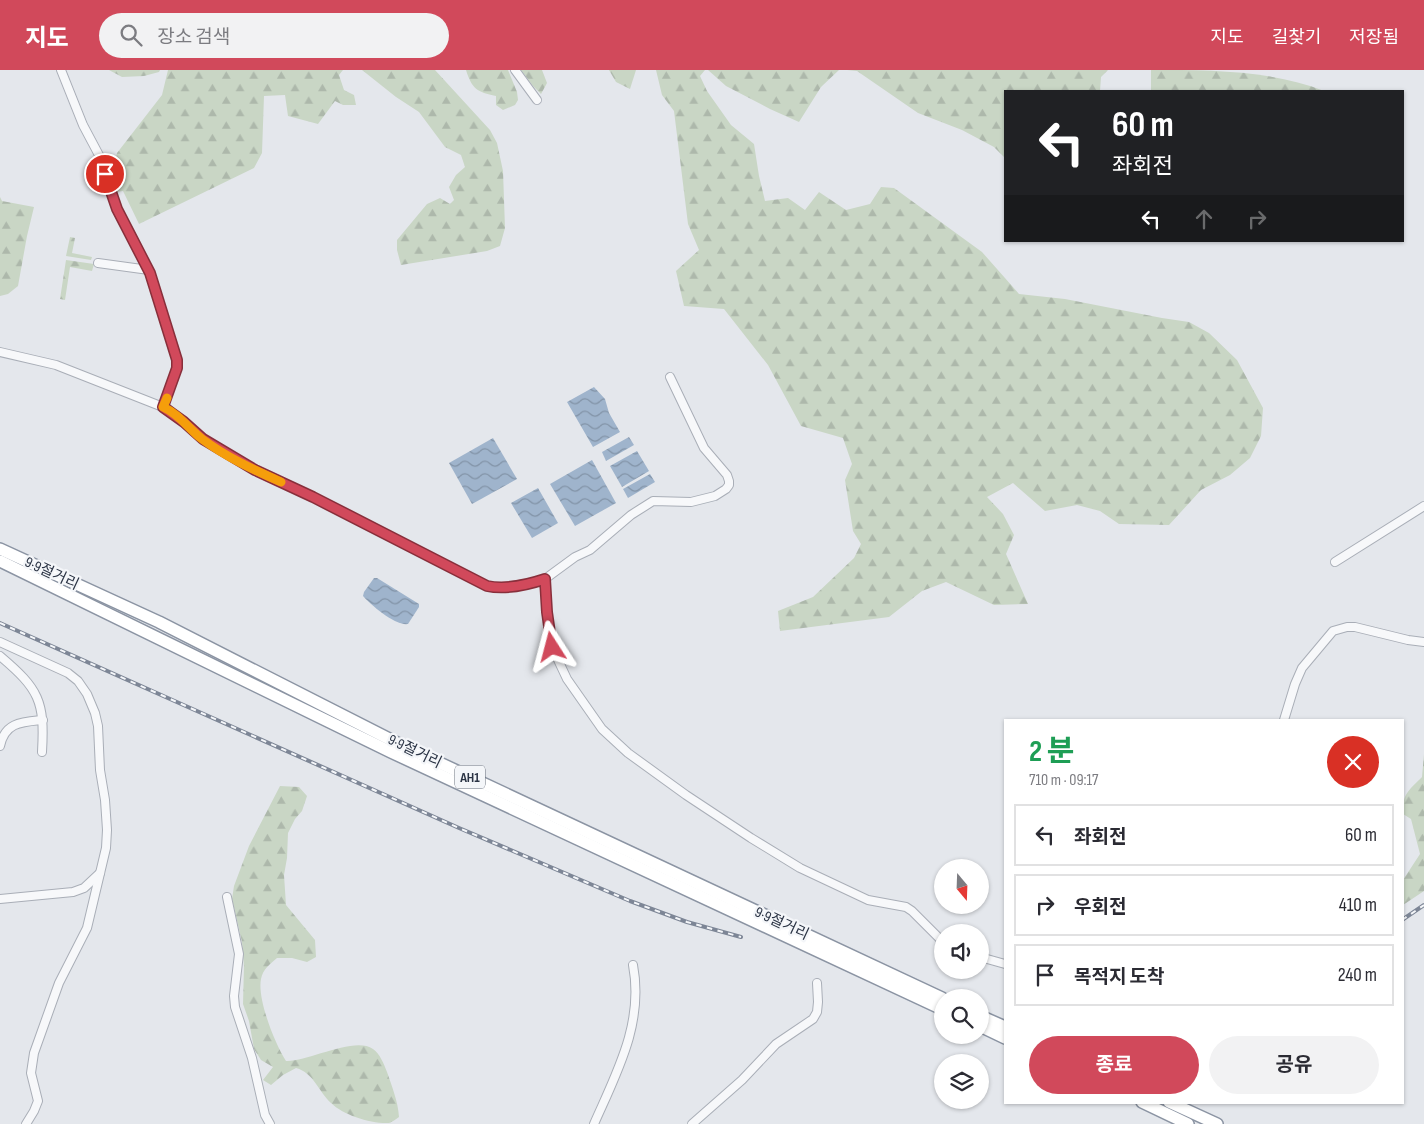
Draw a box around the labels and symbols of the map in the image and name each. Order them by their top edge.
pin [84,153,126,195]
street label: 9·9절거리 [22,553,82,594]
position arrow [525,620,577,672]
street label: 9·9절거리 [385,730,445,773]
road number: AH1 [455,766,485,789]
north arrow [934,859,989,914]
street label: 9·9절거리 [752,903,812,944]

